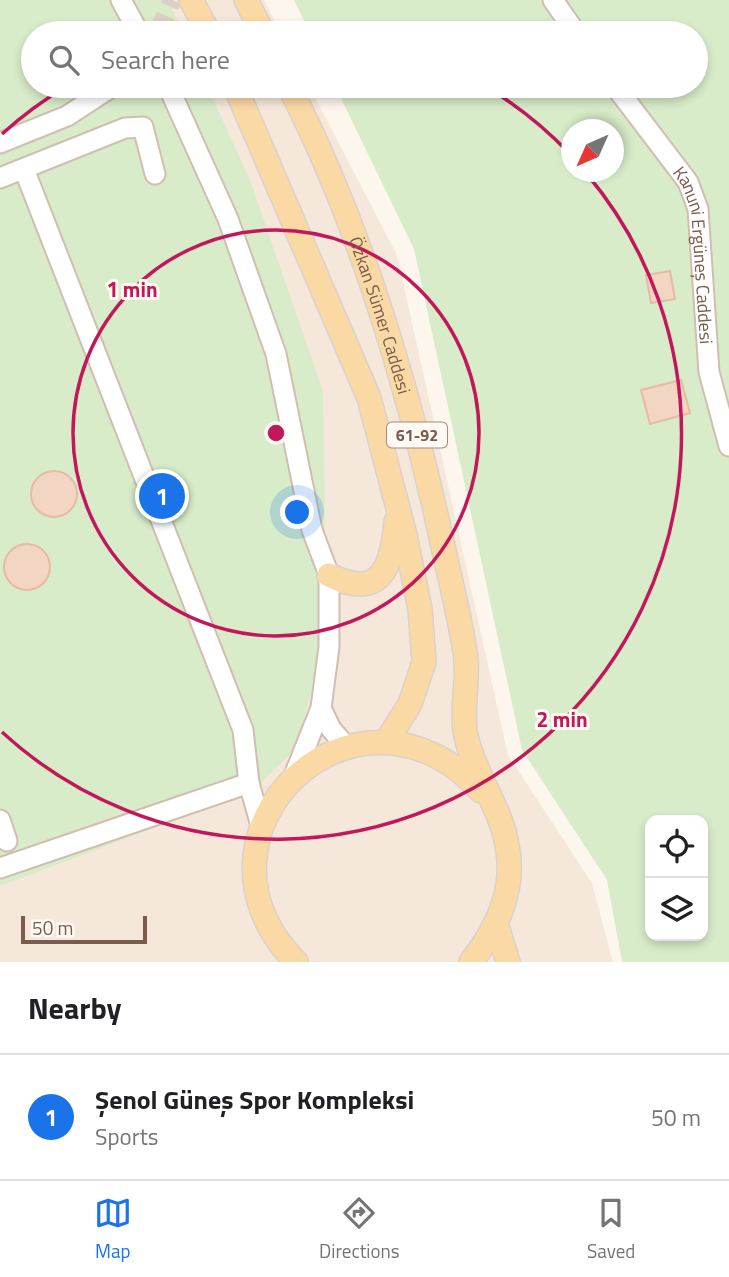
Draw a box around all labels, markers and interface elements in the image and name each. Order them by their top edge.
search box [21,21,708,98]
text: Search here [101,40,230,79]
icon: search [45,41,83,79]
north arrow [561,119,624,182]
street label: Kanuni Ergüneş Caddesi [667,160,721,345]
street label: Özkan Sümer Caddesi [342,232,418,397]
text: 1 min [106,273,158,305]
centre of rings [264,421,288,445]
road number: 61-92 [387,422,447,448]
pin: 1 [139,470,185,522]
your location [280,495,314,529]
text: 2 min [536,703,588,735]
map controls [645,815,708,941]
button: locate [645,815,708,878]
button: layers [645,878,708,941]
scale bar [21,913,147,945]
text: 50 m [32,913,73,942]
text: Nearby [28,985,121,1031]
text: Şenol Güneş Spor Kompleksi [95,1080,414,1119]
text: 1 [45,1100,57,1135]
text: 50 m [651,1100,701,1135]
text: Sports [95,1119,158,1154]
tab: Map [94,1194,132,1265]
tab: Directions [319,1194,400,1265]
tab: Saved [587,1194,635,1265]

